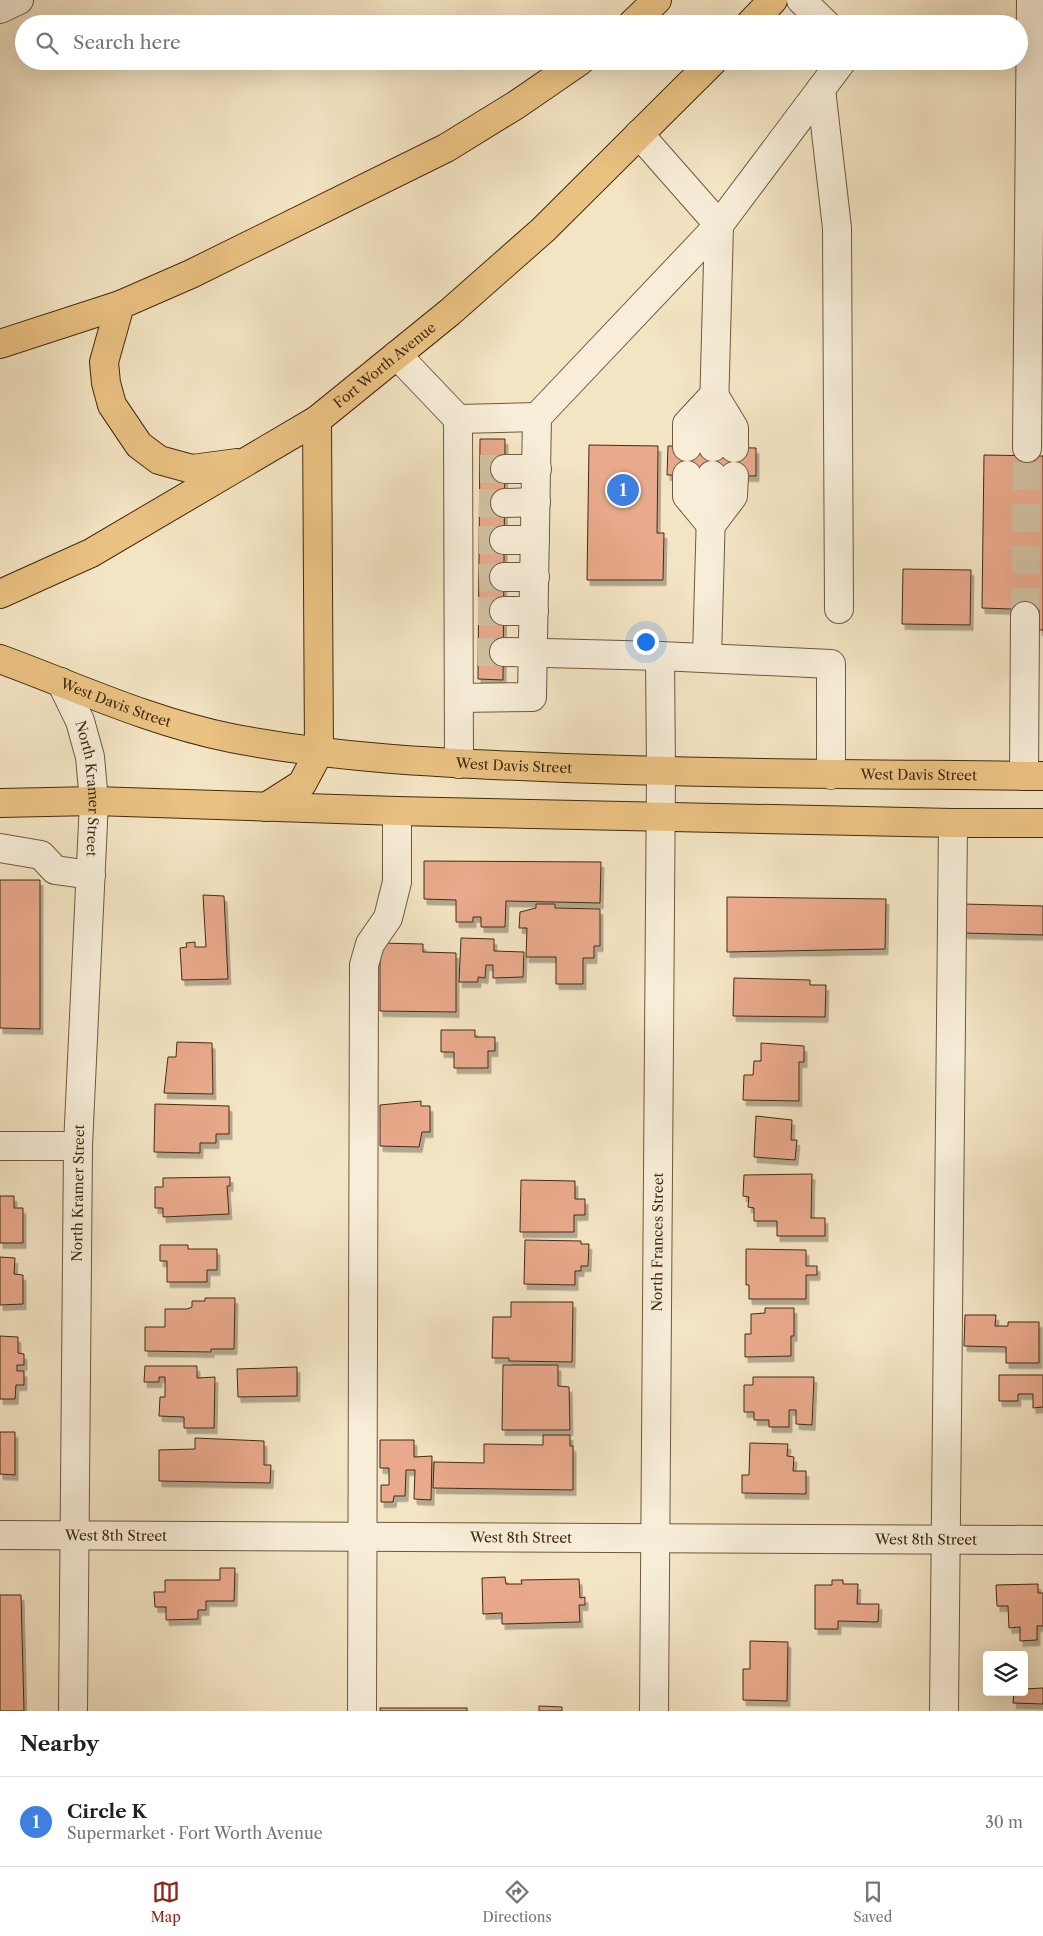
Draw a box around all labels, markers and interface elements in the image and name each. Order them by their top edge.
search box [15,15,1028,70]
icon: search [33,29,61,57]
text: Search here [73,31,181,54]
street label: Fort Worth Avenue [330,318,439,412]
pin: 1 [607,471,639,509]
your location [633,629,659,655]
street label: West Davis Street [57,674,173,731]
street label: North Kramer Street [71,719,103,857]
street label: West Davis Street [454,754,573,777]
street label: West Davis Street [859,765,977,784]
street label: North Kramer Street [68,1124,88,1262]
street label: North Frances Street [648,1172,667,1312]
street label: West 8th Street [64,1526,167,1545]
street label: West 8th Street [469,1528,572,1547]
street label: West 8th Street [874,1530,977,1549]
map controls [983,1651,1028,1696]
button: layers [983,1651,1028,1696]
text: Nearby [20,1731,99,1756]
text: Circle K [67,1800,147,1823]
text: 1 [32,1812,40,1832]
text: 30 m [985,1812,1023,1832]
text: Supermarket · Fort Worth Avenue [67,1823,323,1843]
tab: Map [151,1878,181,1926]
tab: Directions [482,1878,552,1926]
tab: Saved [853,1878,892,1926]

